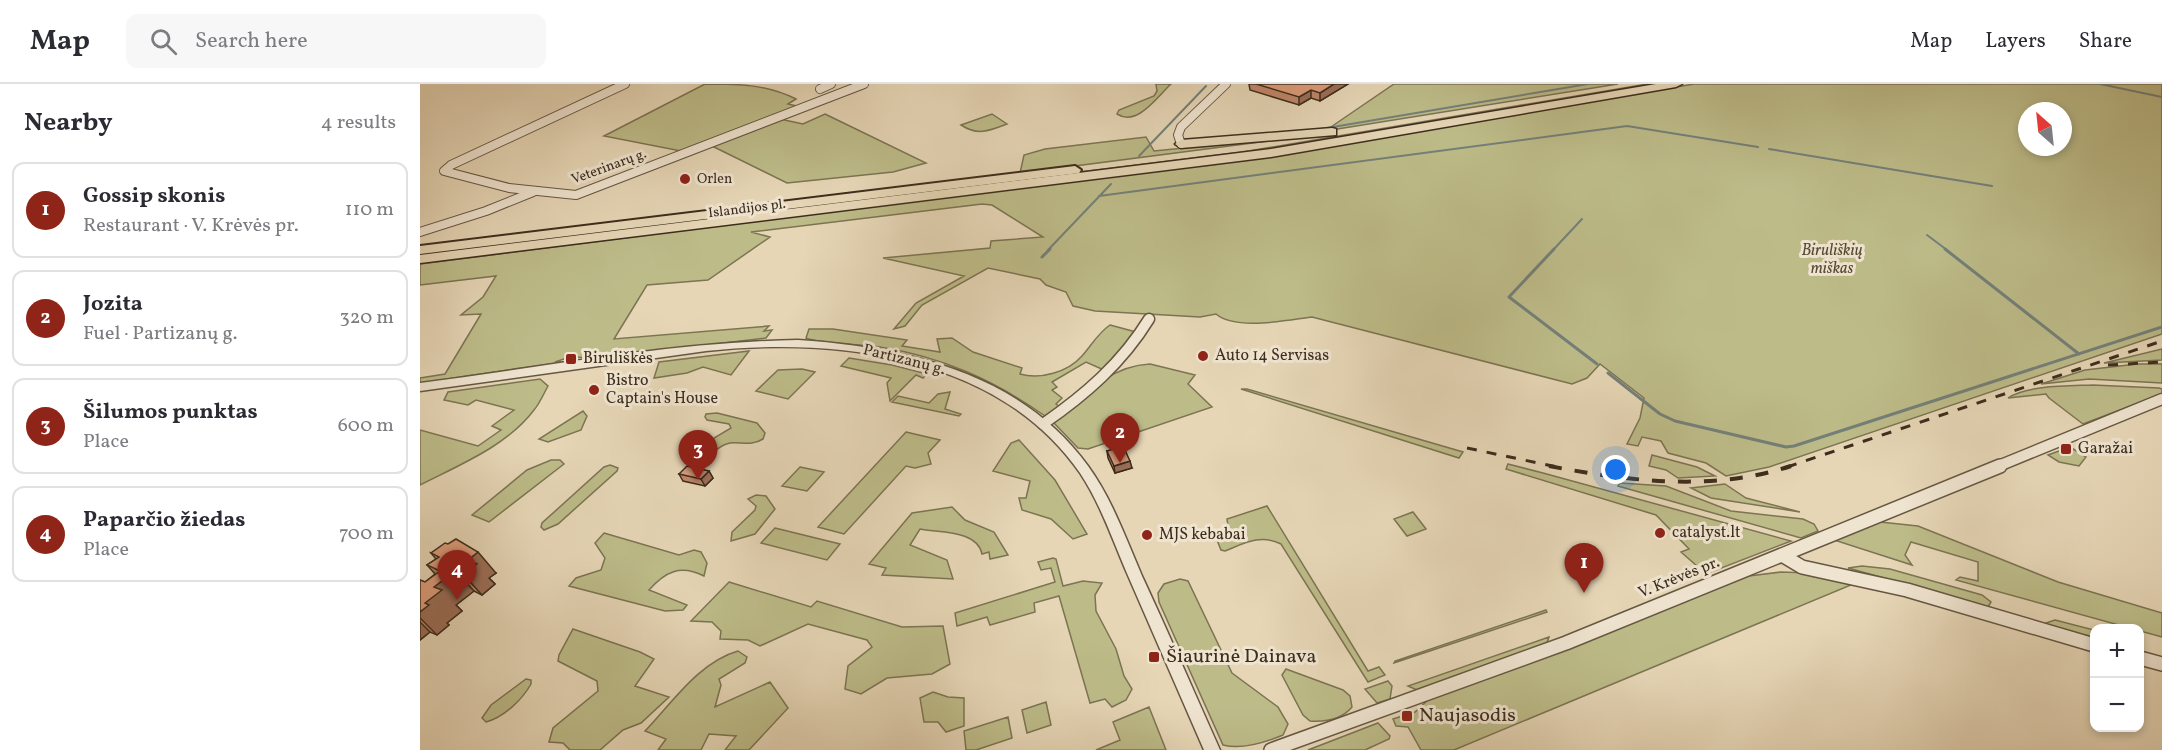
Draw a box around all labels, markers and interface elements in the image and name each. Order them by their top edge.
search box [126,14,546,68]
text: Map [30,22,90,61]
icon: search [147,25,180,58]
text: Search here [195,26,308,57]
text: Map [1910,27,1952,56]
text: Layers [1985,27,2046,56]
text: Share [2079,27,2132,56]
north arrow [2018,102,2072,156]
text: Nearby [24,105,113,141]
text: 4 results [321,109,396,137]
street label: Veterinarų g. [569,145,649,189]
place label: Orlen [697,170,732,189]
marker: Orlen [678,172,692,186]
text: Gossip skonis [83,181,226,212]
street label: Islandijos pl. [707,195,787,223]
text: 1 [41,196,50,224]
text: 110 m [345,196,394,224]
text: Restaurant · V. Krėvės pr. [83,212,299,240]
park label: Biruliškių miškas [1801,240,1863,280]
text: Jozita [83,289,143,320]
text: 2 [40,304,51,332]
text: 320 m [339,304,394,332]
text: Fuel · Partizanų g. [83,320,237,348]
street label: Partizanų g. [861,339,947,381]
place label: Auto 14 Servisas [1215,345,1329,367]
place label: Biruliškės [583,348,653,370]
marker: Auto 14 Servisas [1196,349,1210,363]
marker: Biruliškės [564,352,578,366]
place label: Bistro Captain's House [606,370,718,410]
marker: Bistro Captain's House [587,383,601,397]
text: Šilumos punktas [83,397,258,428]
text: 3 [40,412,51,440]
text: 600 m [338,412,394,440]
pin: 2 [1100,414,1140,463]
text: Place [83,428,129,456]
pin: 3 [678,430,718,480]
place label: Garažai [2078,438,2133,460]
marker: Garažai [2059,442,2073,456]
your location [1601,455,1630,484]
text: Paparčio žiedas [83,505,246,536]
text: 4 [39,520,52,548]
text: 700 m [339,520,394,548]
place label: catalyst.lt [1672,522,1741,544]
place label: MJS kebabai [1159,524,1246,546]
marker: catalyst.lt [1653,526,1667,540]
marker: MJS kebabai [1140,528,1154,542]
text: Place [83,536,129,564]
pin: 1 [1564,544,1604,593]
pin: 4 [438,550,477,600]
street label: V. Krėvės pr. [1635,552,1723,604]
map controls [2090,624,2144,732]
button: + [2090,624,2144,678]
place label: Šiaurinė Dainava [1166,643,1317,671]
marker: Šiaurinė Dainava [1147,650,1161,664]
button: − [2090,678,2144,732]
place label: Naujasodis [1419,702,1516,730]
marker: Naujasodis [1400,709,1414,723]

